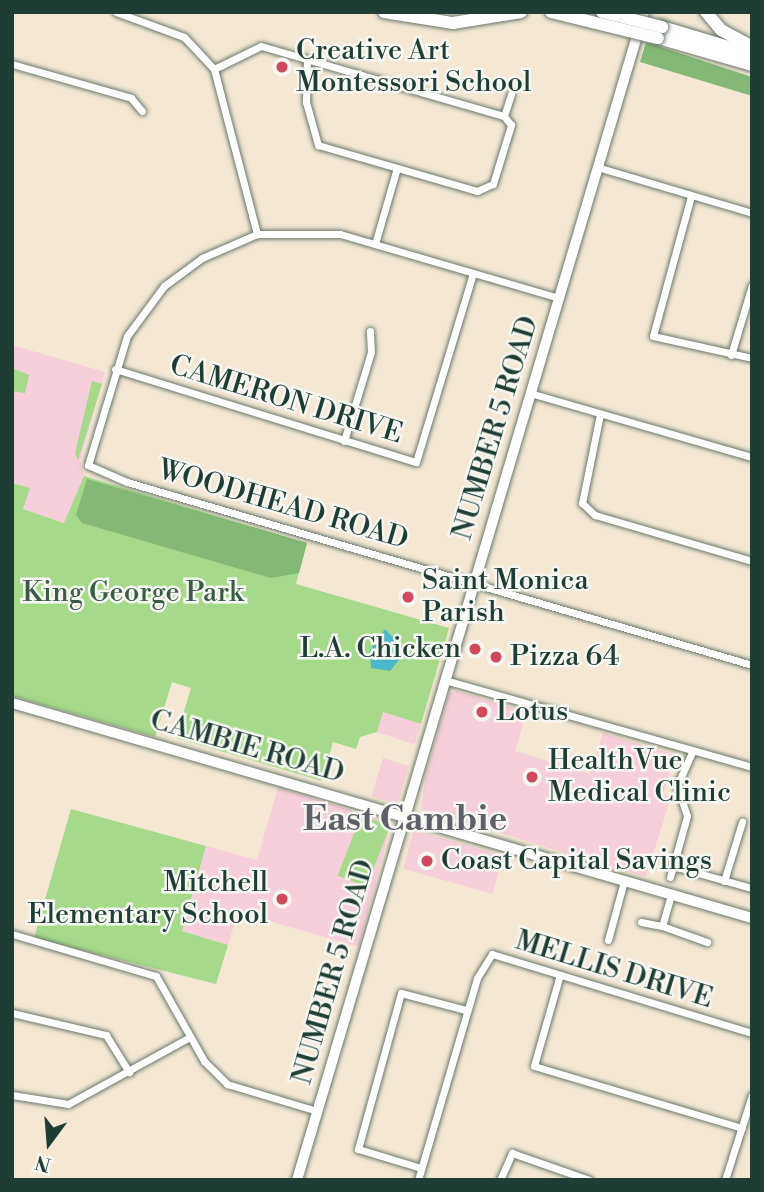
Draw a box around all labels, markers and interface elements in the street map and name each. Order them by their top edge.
place label: Creative Art Montessori School [296,34,531,100]
marker: Creative Art Montessori School [274,59,290,75]
street label: NUMBER 5 ROAD [446,312,546,544]
street label: CAMERON DRIVE [166,349,406,451]
street label: WOODHEAD ROAD [154,453,412,557]
place label: Saint Monica Parish [422,564,589,630]
park label: King George Park [22,576,244,610]
marker: Saint Monica Parish [400,589,416,605]
place label: L.A. Chicken [300,632,461,666]
place label: Pizza 64 [510,640,619,674]
marker: L.A. Chicken [467,641,483,657]
marker: Pizza 64 [488,649,504,665]
place label: Lotus [496,695,568,729]
street label: CAMBIE ROAD [146,703,348,791]
marker: Lotus [474,704,490,720]
place label: HealthVue Medical Clinic [548,744,731,810]
marker: HealthVue Medical Clinic [522,767,542,787]
district label: East Cambie [303,799,507,841]
place label: Coast Capital Savings [441,844,712,878]
marker: Coast Capital Savings [419,853,435,869]
street label: NUMBER 5 ROAD [286,856,382,1088]
place label: Mitchell Elementary School [27,866,268,932]
marker: Mitchell Elementary School [274,891,290,907]
street label: MELLIS DRIVE [511,924,717,1016]
north arrow [14,1108,84,1178]
text: N [33,1150,54,1177]

